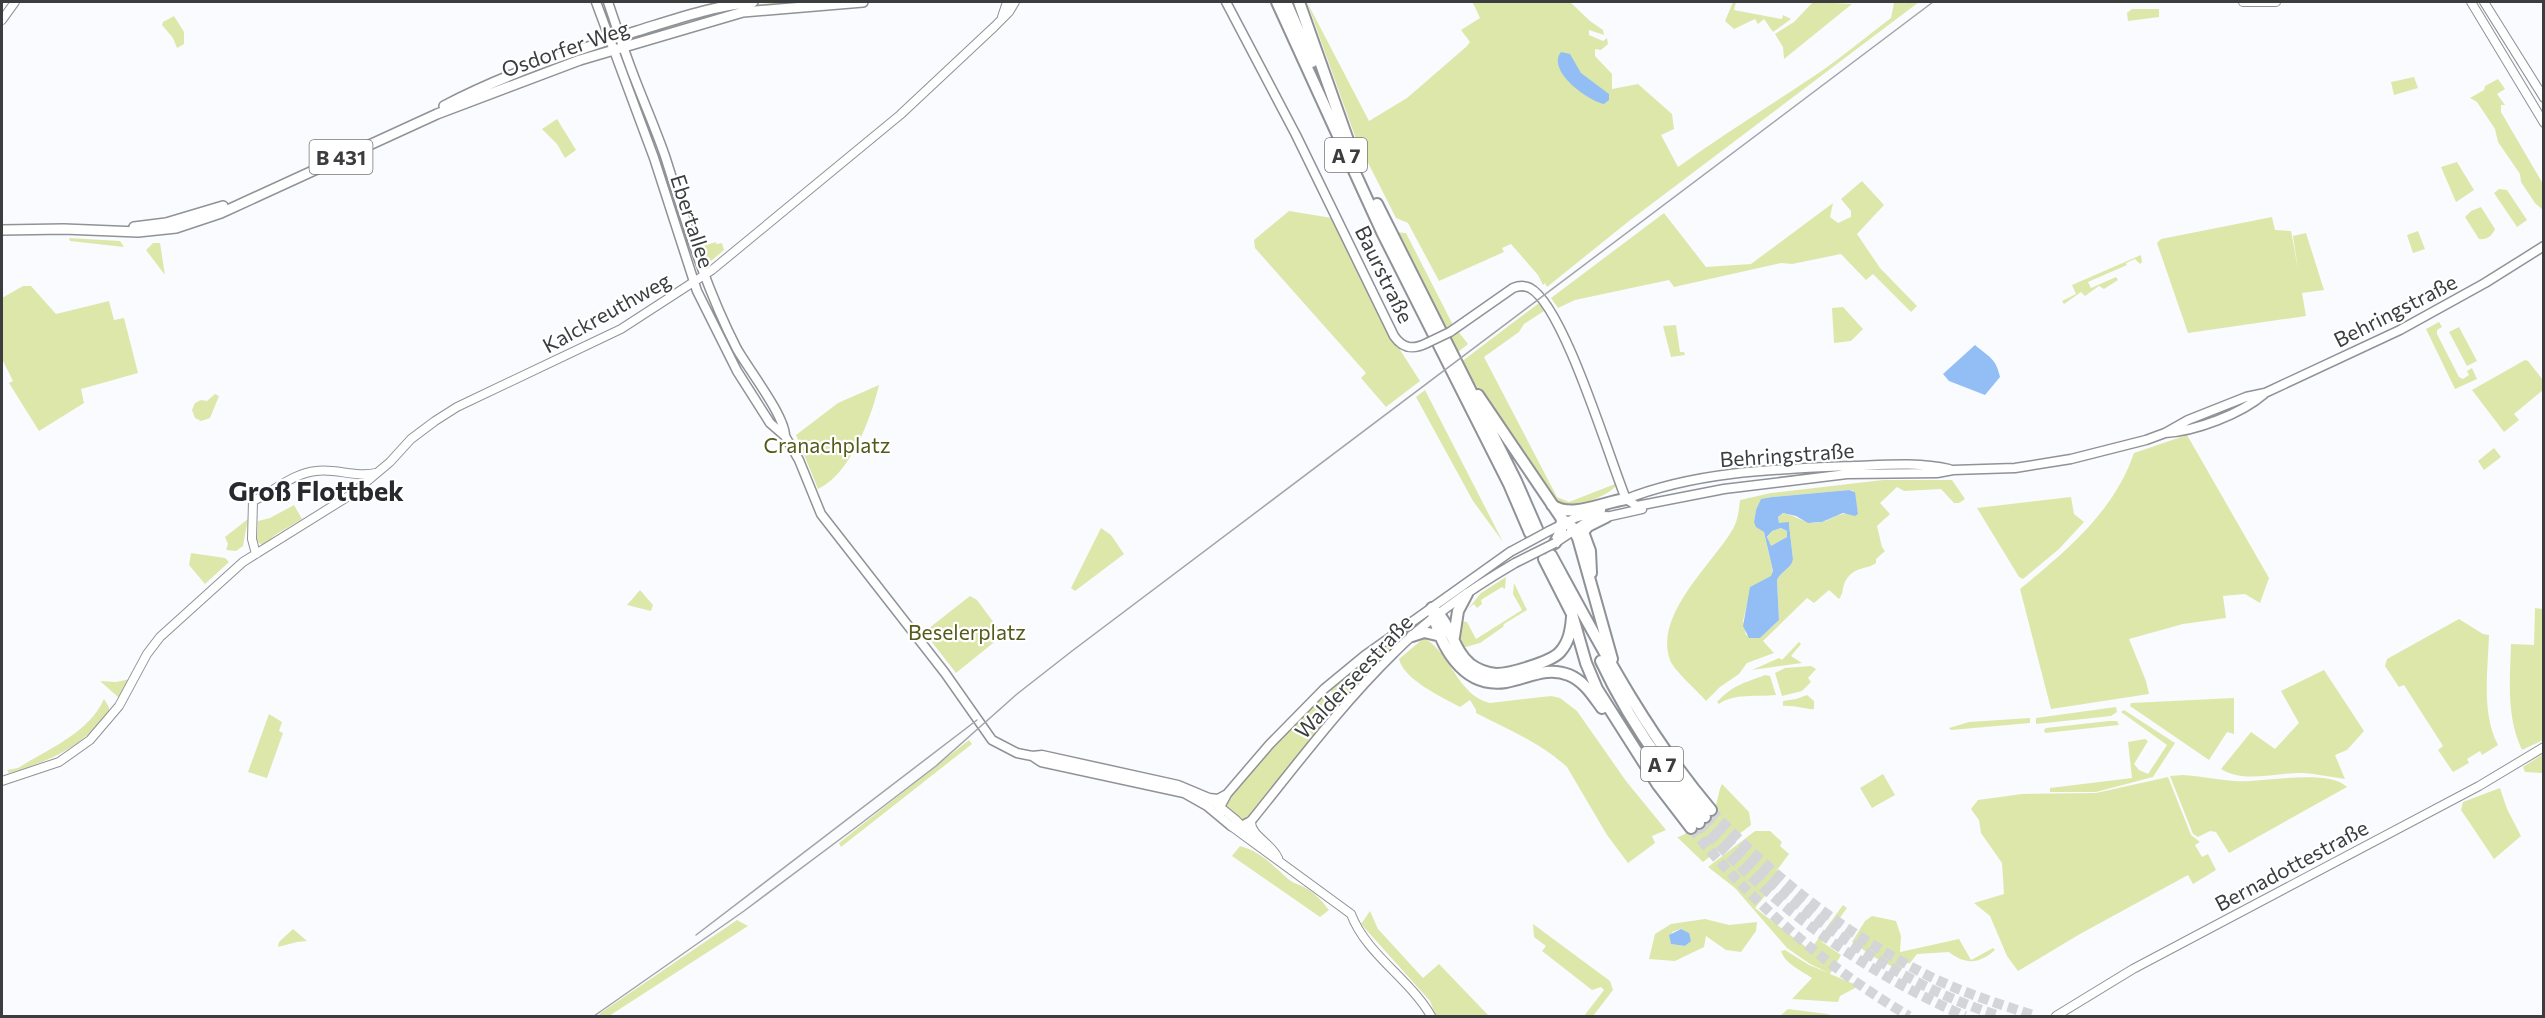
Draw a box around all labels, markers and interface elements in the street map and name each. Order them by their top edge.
street label: Osdorfer Weg [498,14,632,82]
road number: A 7 [1325,138,1367,172]
road number: B 431 [310,140,372,174]
street label: Ebertallee [666,171,720,271]
street label: Baurstraße [1351,221,1419,327]
street label: Kalckreuthweg [538,267,674,357]
street label: Behringstraße [2329,268,2461,352]
park label: Cranachplatz [764,432,890,457]
street label: Behringstraße [1719,437,1855,471]
district label: Groß Flottbek [228,474,404,507]
street label: Walderseestraße [1289,609,1417,743]
park label: Beselerplatz [908,619,1026,644]
road number: A 7 [1641,747,1683,781]
street label: Bernadottestraße [2210,814,2372,916]

